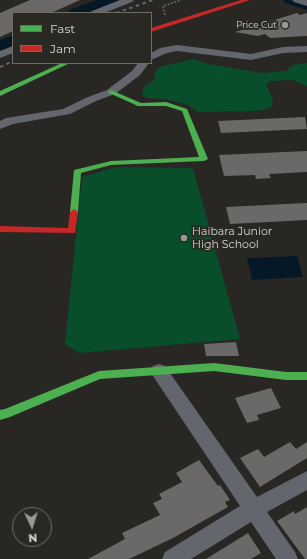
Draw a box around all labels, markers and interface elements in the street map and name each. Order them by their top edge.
legend [12,12,152,64]
place label: Price Cut [236,20,277,30]
marker: Price Cut [280,20,290,30]
text: Fast [50,21,75,36]
text: Jam [50,41,76,56]
place label: Haibara Junior High School [192,225,272,251]
marker: Haibara Junior High School [179,233,189,243]
north arrow [12,507,52,547]
text: N [28,531,38,545]

